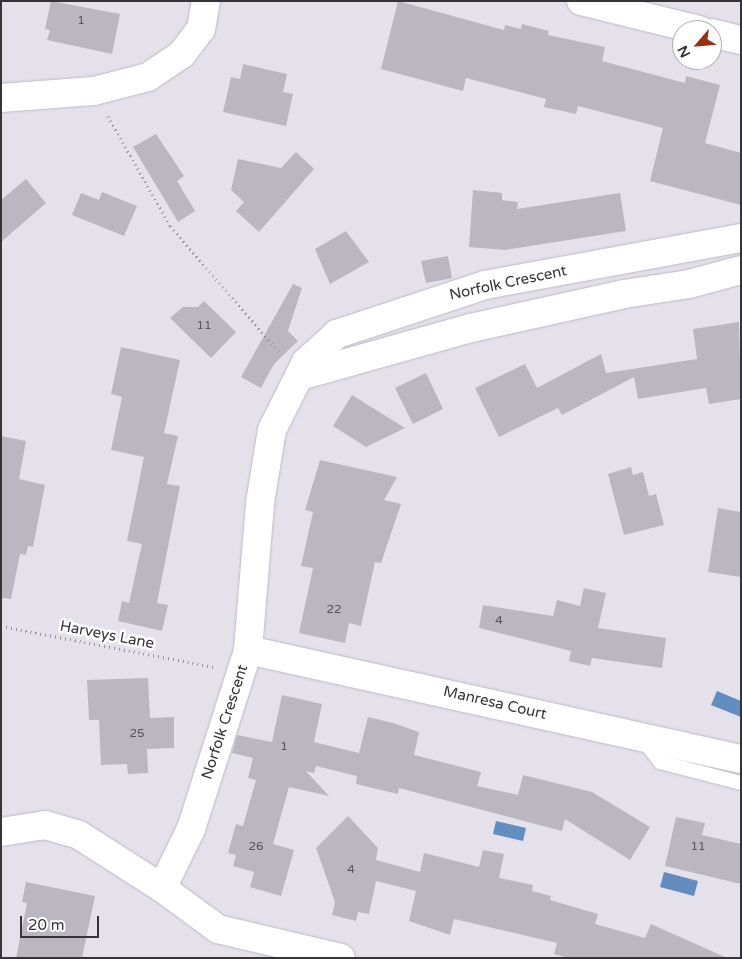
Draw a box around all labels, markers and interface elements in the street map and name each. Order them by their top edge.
house number: 1 [77,14,85,28]
north arrow [672,20,722,70]
text: N [674,43,694,60]
street label: Norfolk Crescent [448,262,568,304]
house number: 11 [196,319,212,333]
house number: 22 [326,603,342,617]
house number: 4 [495,614,503,628]
street label: Harveys Lane [58,617,156,653]
street label: Norfolk Crescent [198,662,252,782]
street label: Manresa Court [442,682,548,724]
house number: 25 [129,727,145,741]
house number: 1 [280,740,288,754]
house number: 26 [248,840,264,854]
house number: 11 [690,840,706,854]
house number: 4 [347,863,355,877]
scale bar [22,906,101,938]
text: 20 m [28,916,65,934]

